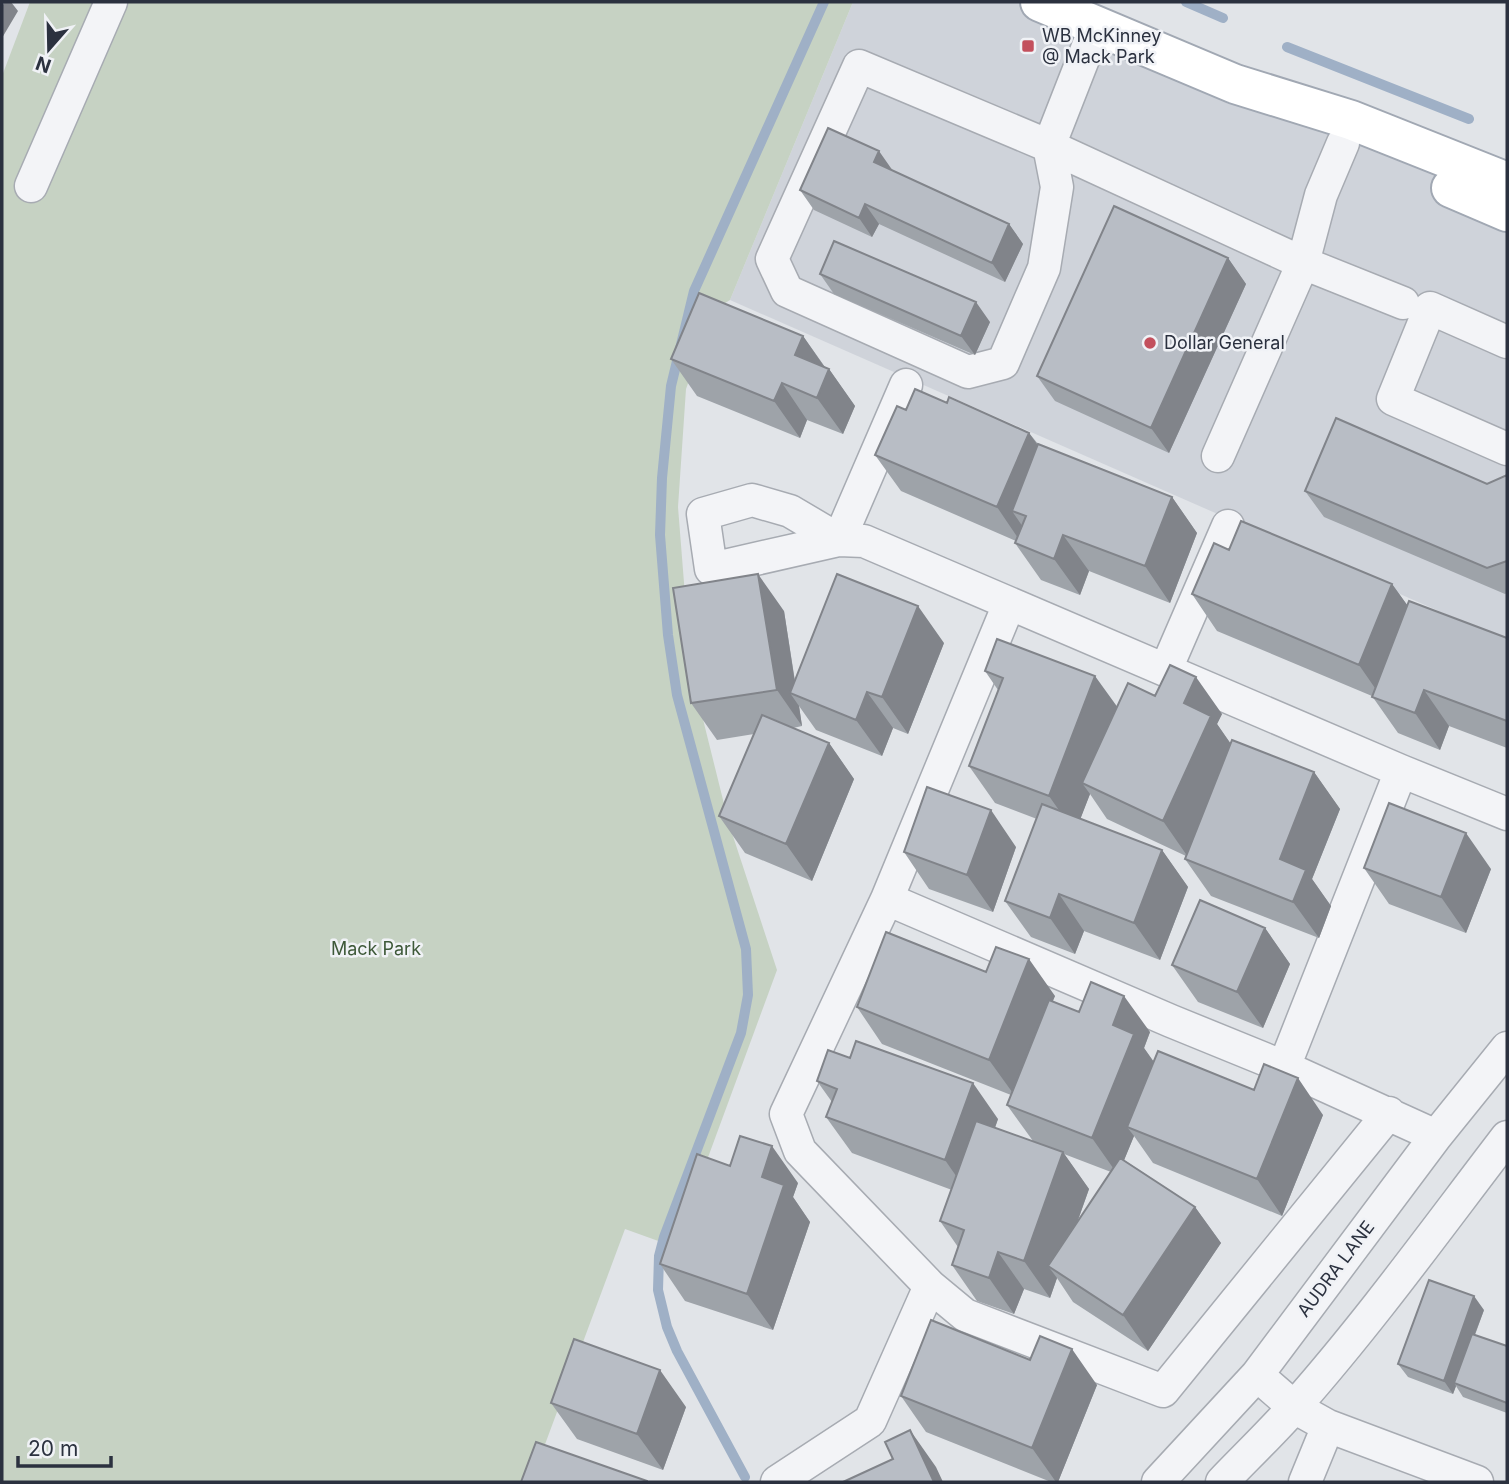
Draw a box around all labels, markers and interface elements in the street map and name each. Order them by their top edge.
north arrow [14,14,84,84]
place label: WB McKinney @ Mack Park [1042,25,1161,67]
marker: WB McKinney @ Mack Park [1020,38,1036,54]
text: N [33,51,54,78]
place label: Dollar General [1164,332,1285,353]
marker: Dollar General [1142,335,1158,351]
park label: Mack Park [331,938,421,959]
street label: AUDRA LANE [1293,1217,1378,1321]
scale bar [18,1424,110,1468]
text: 20 m [28,1436,78,1461]

